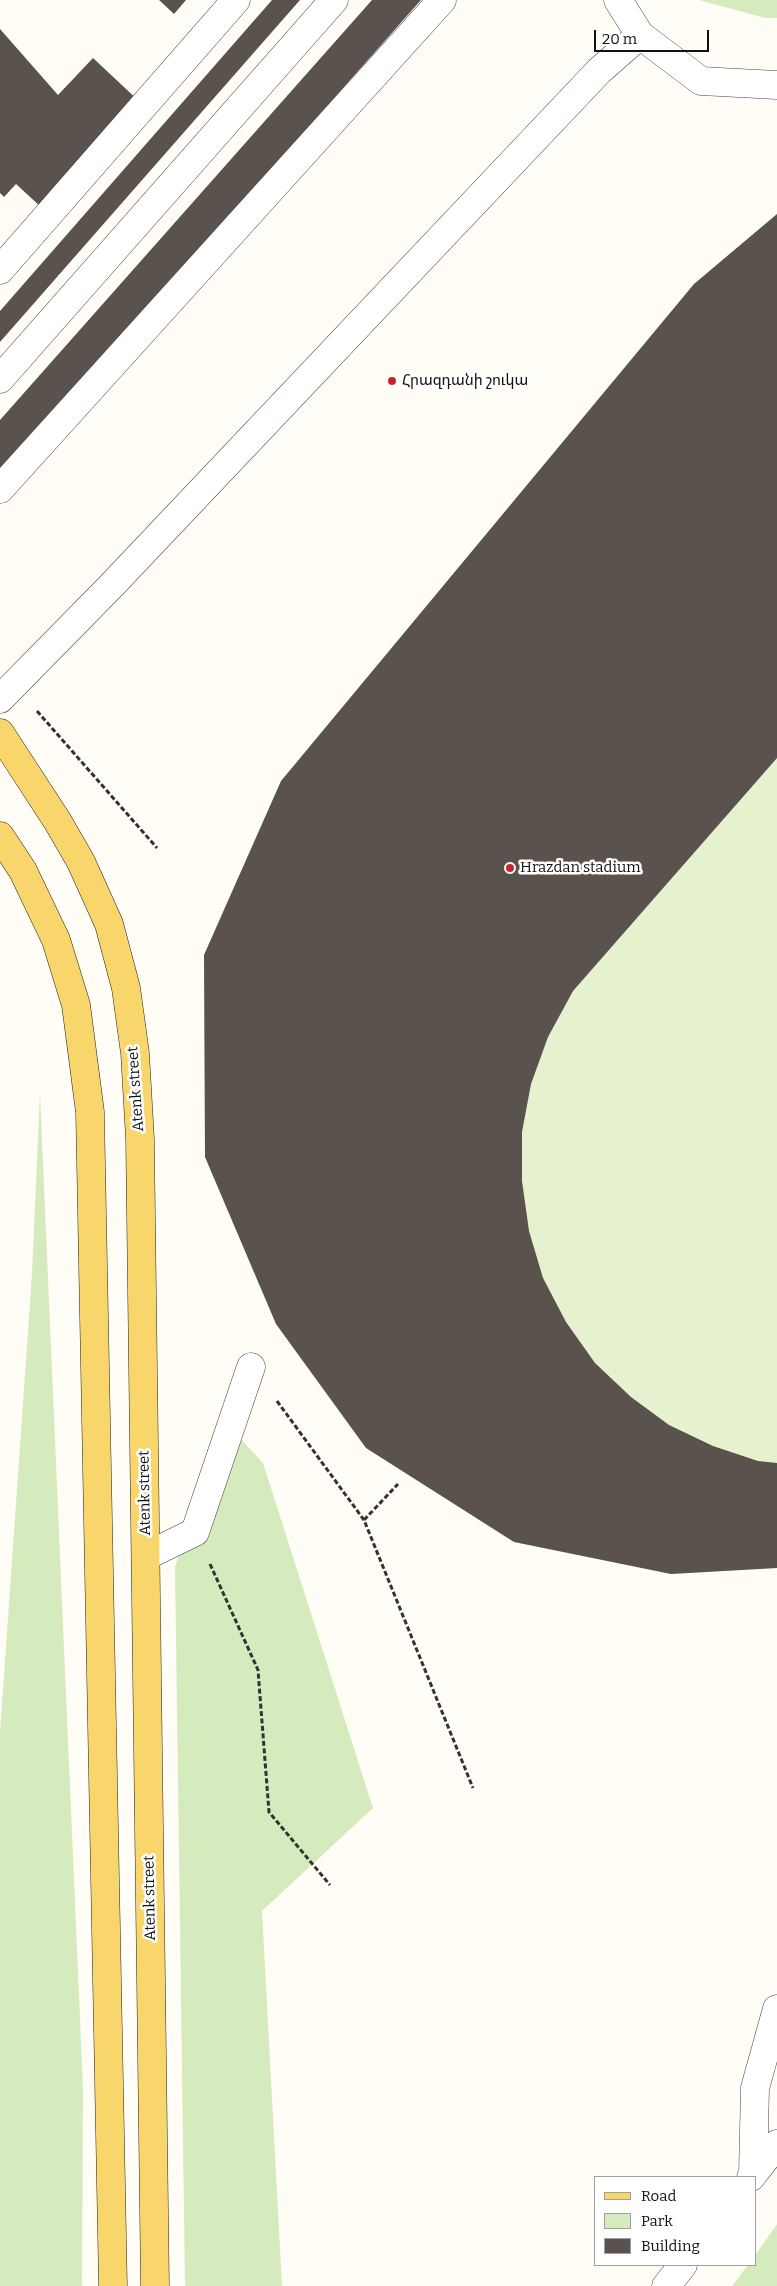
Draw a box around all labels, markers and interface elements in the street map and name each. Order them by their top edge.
scale bar [597,20,712,52]
text: 20 m [602,30,637,48]
place label: Հրազդանի շուկա [402,372,528,390]
marker: Հրազդանի շուկա [386,375,398,387]
place label: Hrazdan stadium [520,859,641,877]
marker: Hrazdan stadium [504,862,516,874]
street label: Atenk street [124,1046,148,1132]
street label: Atenk street [135,1450,155,1536]
street label: Atenk street [140,1855,160,1941]
legend [594,2176,757,2266]
text: Road [641,2187,676,2205]
text: Park [641,2212,673,2230]
text: Building [641,2237,700,2255]

